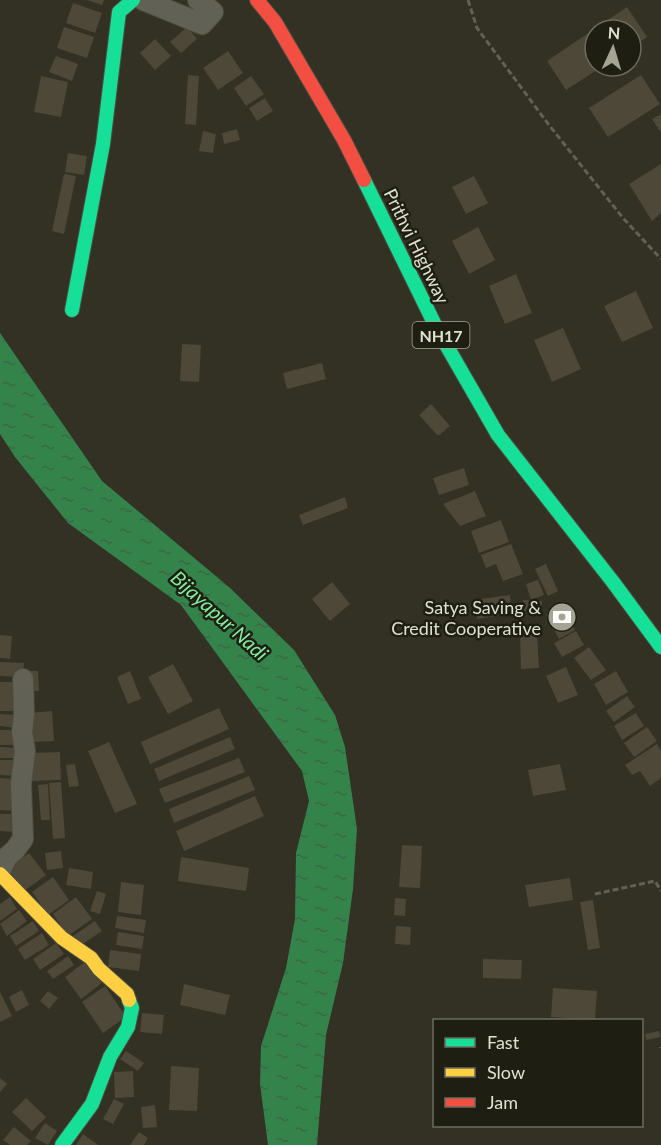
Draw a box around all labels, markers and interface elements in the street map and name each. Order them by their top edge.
north arrow [583,18,643,78]
text: N [607,23,621,42]
street label: Prithvi Highway [380,185,455,308]
road number: NH17 [412,322,470,348]
water label: Bijayapur Nadi [167,565,274,665]
place label: Satya Saving & Credit Cooperative [391,596,541,639]
bank icon: Satya Saving & Credit Cooperative [546,601,578,633]
legend [433,1019,643,1127]
text: Fast [487,1031,520,1053]
text: Slow [487,1061,525,1083]
text: Jam [487,1091,518,1113]

